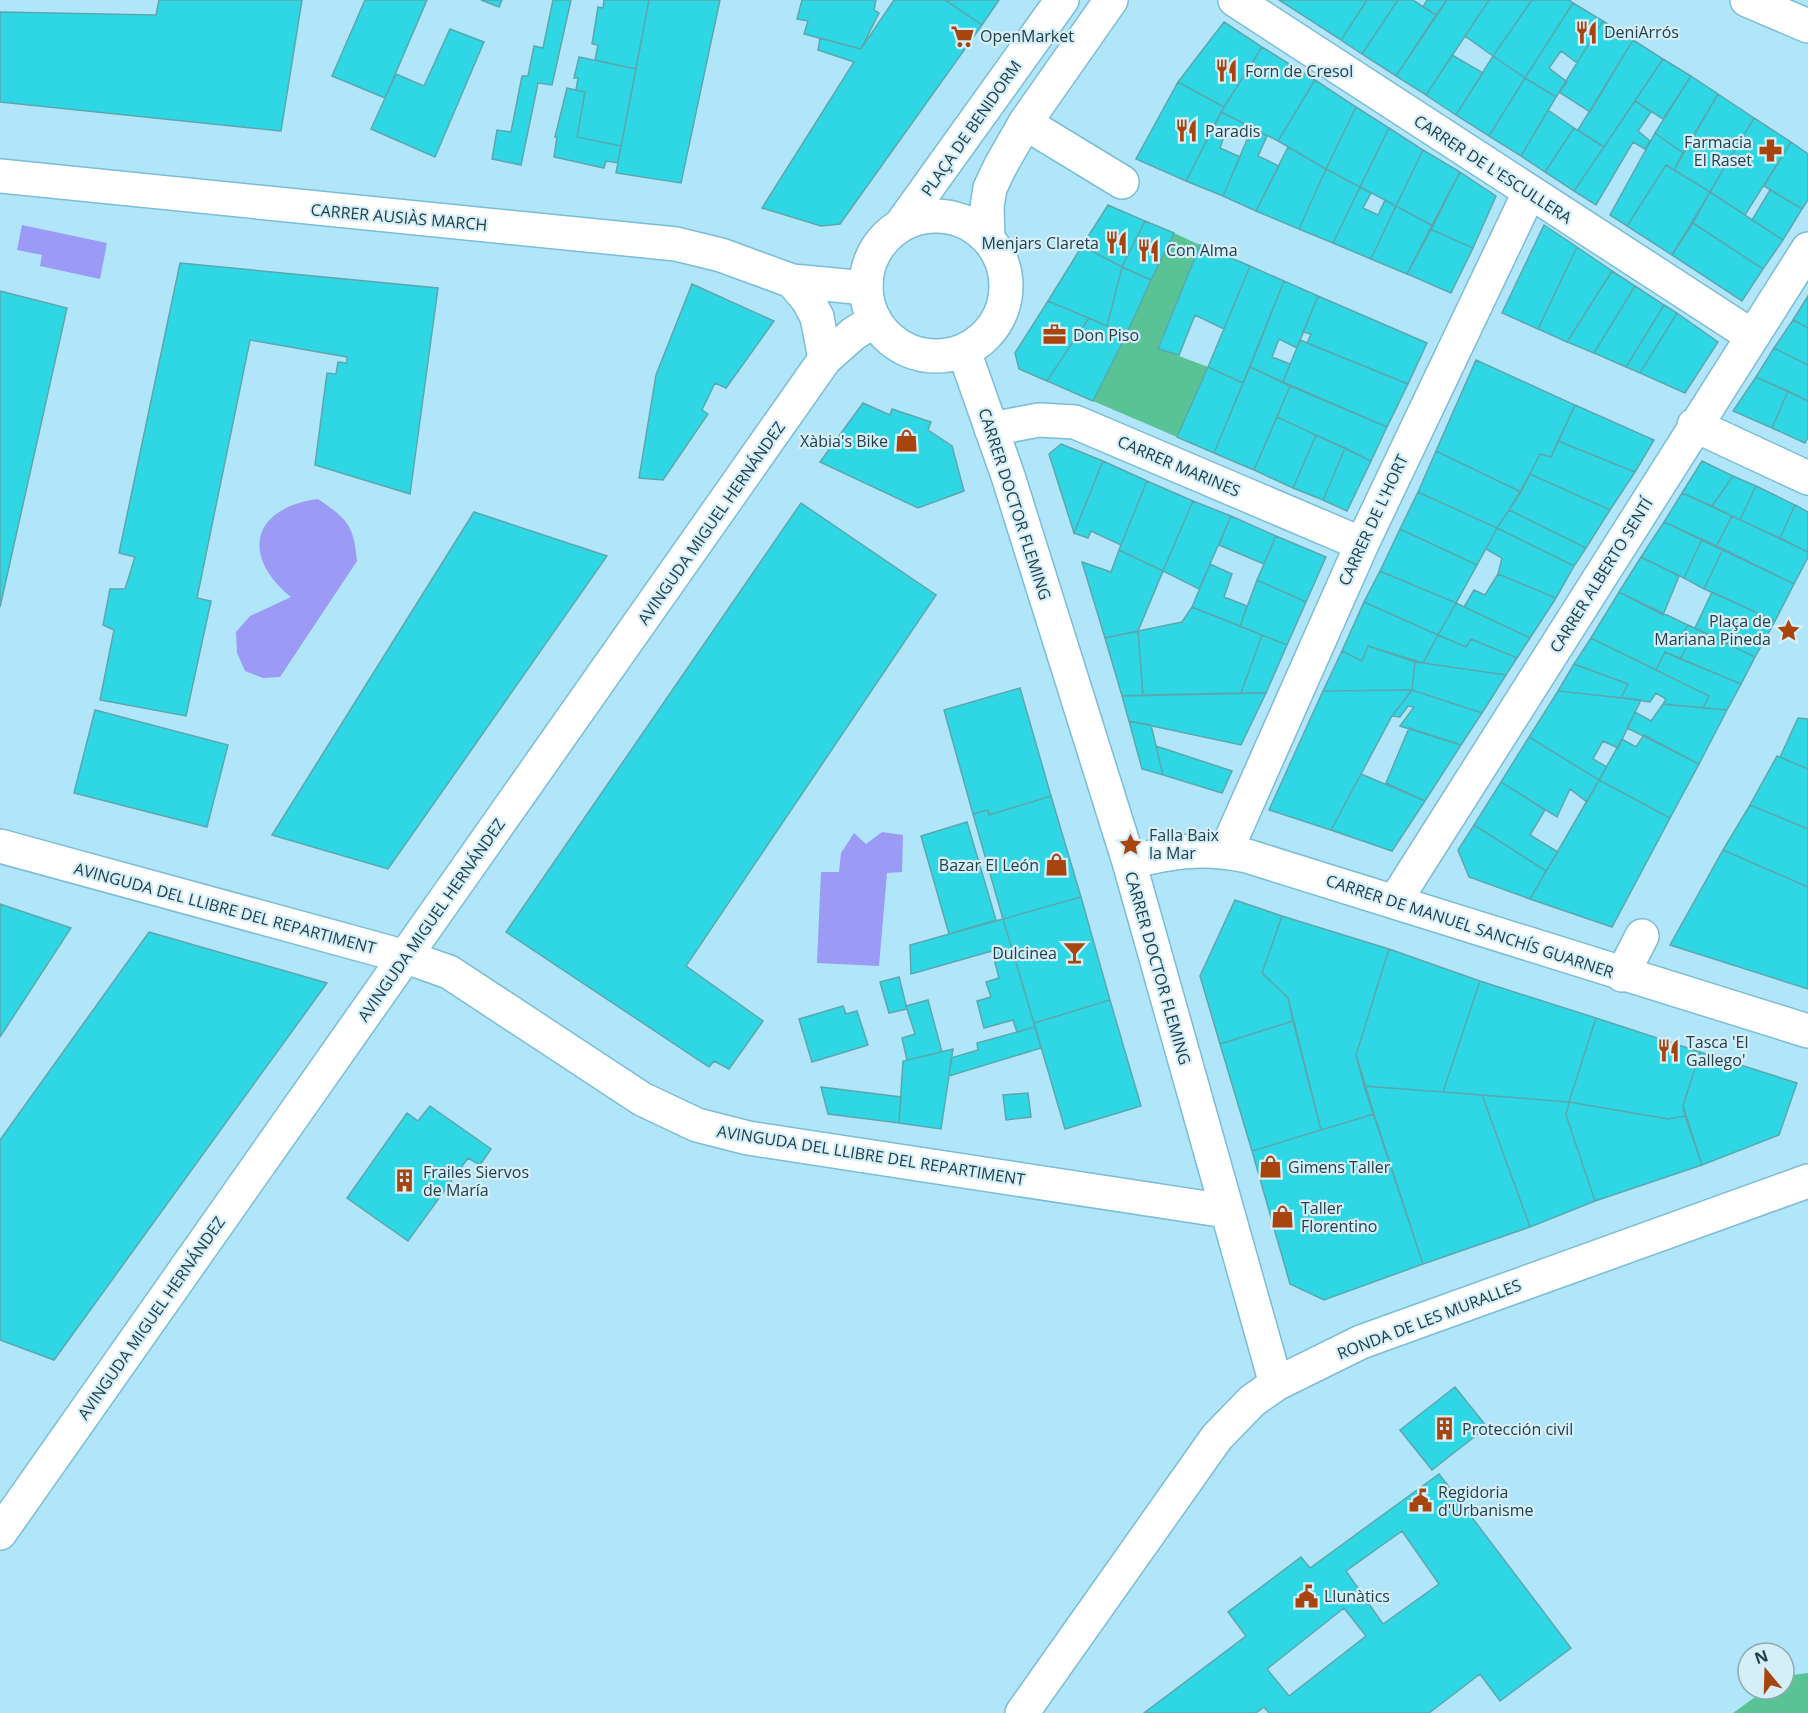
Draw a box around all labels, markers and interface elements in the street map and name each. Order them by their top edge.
restaurant icon: DeniArrós [1573,19,1599,45]
place label: DeniArrós [1604,21,1679,43]
supermarket icon: OpenMarket [949,23,975,49]
place label: OpenMarket [980,25,1074,47]
street label: PLAÇA DE BENIDORM [916,56,1026,200]
restaurant icon: Forn de Cresol [1214,58,1240,84]
place label: Forn de Cresol [1245,60,1353,82]
street label: CARRER DE L'ESCULLERA [1410,110,1577,229]
restaurant icon: Paradis [1174,118,1200,144]
place label: Paradis [1205,120,1260,142]
place label: Farmacia El Raset [1684,131,1752,171]
pharmacy icon: Farmacia El Raset [1757,138,1783,164]
street label: CARRER AUSIÀS MARCH [310,198,488,236]
restaurant icon: Menjars Clareta [1104,230,1130,256]
place label: Menjars Clareta [981,232,1099,254]
restaurant icon: Con Alma [1135,237,1161,263]
place label: Con Alma [1166,239,1238,261]
office icon: Don Piso [1042,322,1068,348]
place label: Don Piso [1073,324,1139,346]
street label: CARRER DOCTOR FLEMING [974,405,1056,603]
street label: AVINGUDA MIGUEL HERNÁNDEZ [632,417,790,629]
shop icon: Xàbia's Bike [893,428,919,454]
place label: Xàbia's Bike [800,430,888,452]
street label: CARRER MARINES [1114,430,1244,502]
street label: CARRER DE L'HORT [1333,451,1413,589]
street label: CARRER ALBERTO SENTÍ [1544,493,1658,657]
place label: Plaça de Mariana Pineda [1654,610,1771,650]
place icon: Plaça de Mariana Pineda [1776,617,1802,643]
street label: AVINGUDA MIGUEL HERNÁNDEZ [352,814,510,1026]
place label: Falla Baix la Mar [1149,824,1220,864]
place icon: Falla Baix la Mar [1118,831,1144,857]
shop icon: Bazar El León [1044,852,1070,878]
place label: Bazar El León [939,854,1039,876]
street label: AVINGUDA DEL LLIBRE DEL REPARTIMENT [72,857,379,959]
street label: CARRER DOCTOR FLEMING [1120,869,1196,1067]
street label: CARRER DE MANUEL SANCHÍS GUARNER [1323,869,1617,983]
bar icon: Dulcinea [1062,940,1088,966]
place label: Dulcinea [992,942,1057,964]
place label: Tasca 'El Gallego' [1686,1031,1748,1071]
restaurant icon: Tasca 'El Gallego' [1655,1038,1681,1064]
street label: AVINGUDA DEL LLIBRE DEL REPARTIMENT [715,1120,1027,1190]
shop icon: Gimens Taller [1257,1154,1283,1180]
place label: Gimens Taller [1288,1156,1391,1178]
place label: Frailes Siervos de María [423,1161,529,1201]
building icon: Frailes Siervos de María [392,1168,418,1194]
place label: Taller Florentino [1301,1197,1377,1237]
shop icon: Taller Florentino [1270,1204,1296,1230]
street label: AVINGUDA MIGUEL HERNÁNDEZ [72,1212,230,1424]
street label: RONDA DE LES MURALLES [1334,1274,1524,1364]
building icon: Protección civil [1431,1416,1457,1442]
place label: Protección civil [1462,1418,1573,1440]
place label: Regidoria d'Urbanisme [1438,1481,1533,1521]
public building icon: Regidoria d'Urbanisme [1407,1488,1433,1514]
public building icon: Llunàtics [1293,1583,1319,1609]
place label: Llunàtics [1324,1585,1390,1607]
north arrow [1736,1641,1796,1701]
text: N [1751,1644,1771,1669]

